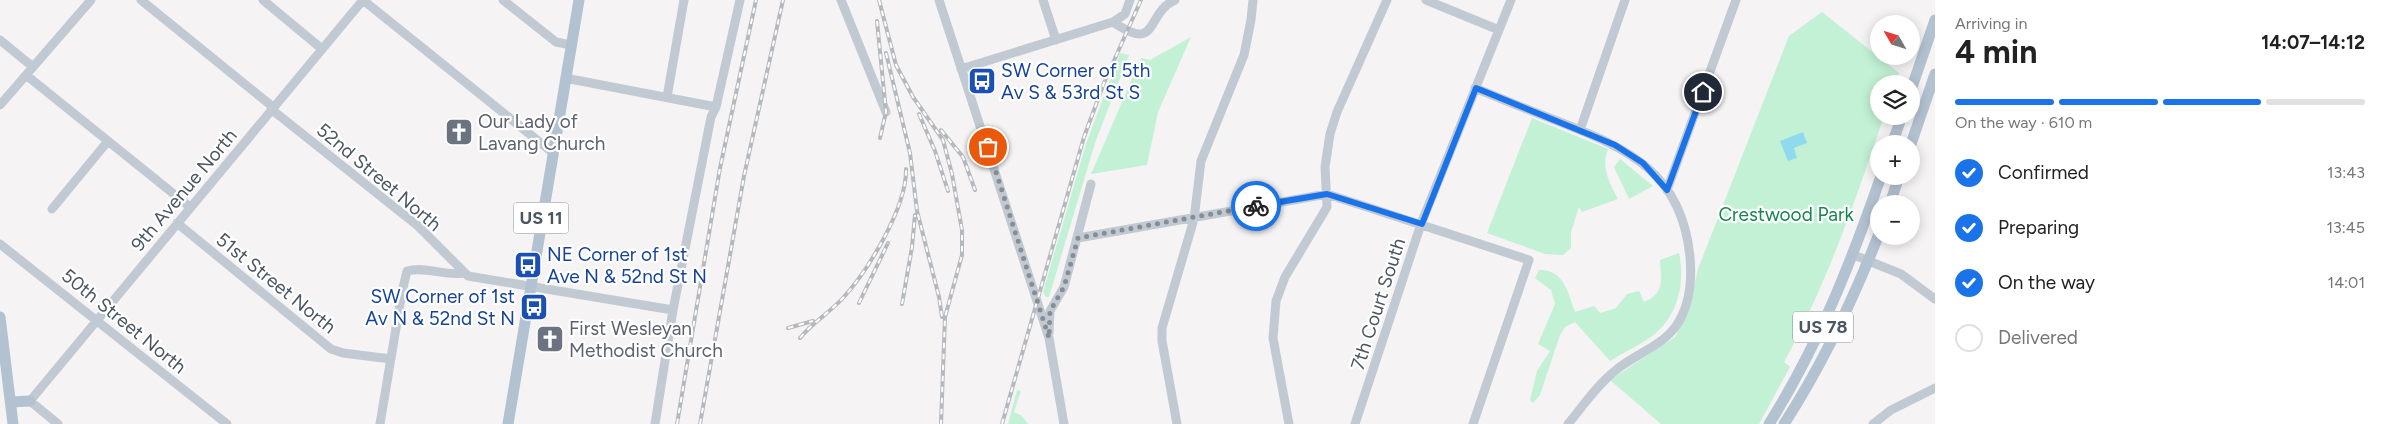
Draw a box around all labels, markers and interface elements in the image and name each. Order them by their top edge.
text: Arriving in [1955,14,2027,33]
north arrow [1870,15,1920,65]
map controls [1870,15,1920,245]
text: 14:07–14:12 [2261,31,2365,54]
text: 4 min [1955,33,2037,71]
place label: SW Corner of 5th Av S & 53rd St S [1001,59,1150,104]
bus stop icon: SW Corner of 5th Av S & 53rd St S [967,66,997,96]
pin [1682,71,1724,113]
button: layers [1870,75,1920,125]
icon: home [1689,78,1717,106]
place label: Our Lady of Lavang Church [478,110,605,155]
text: On the way · 610 m [1955,113,2092,132]
church icon: Our Lady of Lavang Church [444,117,474,147]
street label: 52nd Street North [312,118,446,236]
street label: 9th Avenue North [126,124,242,256]
pin [967,126,1009,168]
icon: bag [974,133,1002,161]
button: + [1870,135,1920,185]
icon: check [1955,159,1983,187]
text: Confirmed [1998,161,2089,184]
text: 13:43 [2327,163,2365,182]
courier [1231,181,1281,231]
icon: bike [1242,192,1270,220]
button: − [1870,195,1920,245]
road number: US 11 [514,202,568,234]
park label: Crestwood Park [1718,203,1854,226]
icon: check [1955,214,1983,242]
text: Preparing [1998,216,2079,239]
text: 13:45 [2327,218,2365,237]
street label: 51st Street North [212,228,340,338]
street label: 7th Court South [1346,235,1410,373]
place label: NE Corner of 1st Ave N & 52nd St N [547,243,707,288]
bus stop icon: NE Corner of 1st Ave N & 52nd St N [513,250,543,280]
street label: 50th Street North [57,264,191,378]
icon: check [1955,269,1983,297]
text: On the way [1998,271,2095,294]
text: 14:01 [2328,273,2365,292]
place label: SW Corner of 1st Av N & 52nd St N [365,285,515,330]
bus stop icon: SW Corner of 1st Av N & 52nd St N [519,292,549,322]
road number: US 78 [1793,312,1853,342]
place label: First Wesleyan Methodist Church [569,317,723,362]
church icon: First Wesleyan Methodist Church [535,324,565,354]
text: Delivered [1998,326,2078,349]

